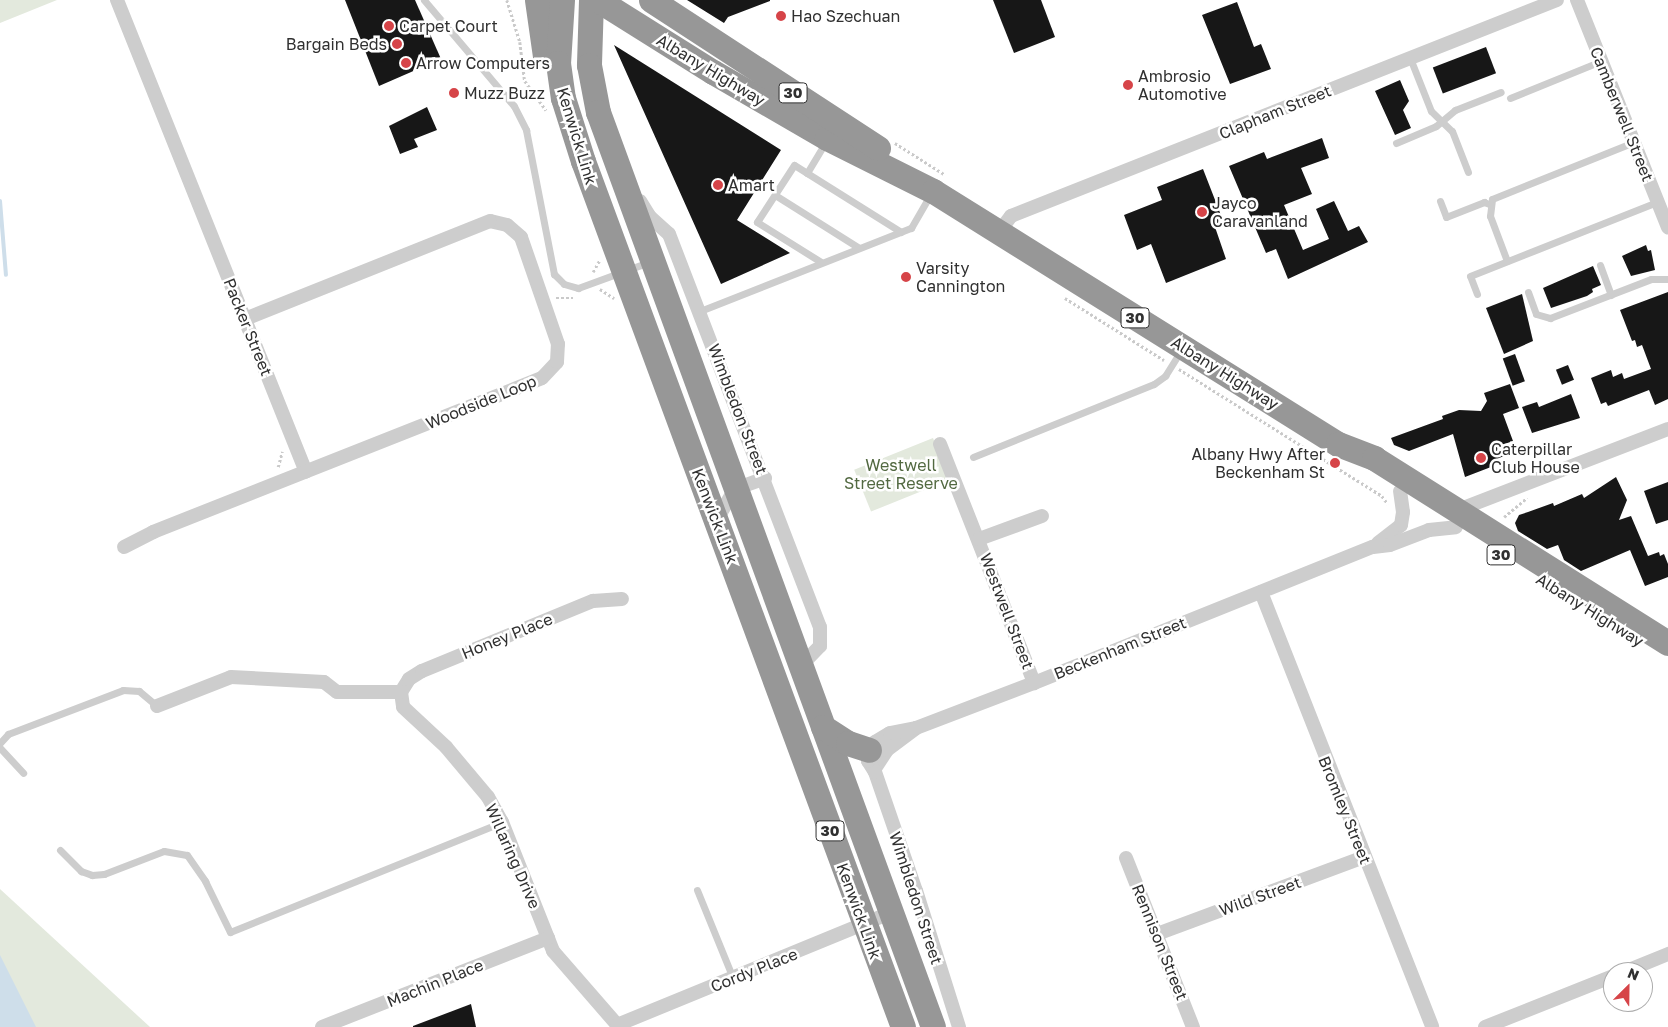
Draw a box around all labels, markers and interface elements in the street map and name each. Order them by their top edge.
place label: Hao Szechuan [791,6,900,26]
marker: Hao Szechuan [775,10,787,22]
place label: Carpet Court [399,16,498,36]
marker: Carpet Court [383,20,395,32]
street label: Albany Highway [653,30,769,110]
place label: Bargain Beds [286,34,387,54]
marker: Bargain Beds [391,38,403,50]
street label: Camberwell Street [1586,44,1658,184]
place label: Arrow Computers [416,53,550,73]
marker: Arrow Computers [400,57,412,69]
place label: Ambrosio Automotive [1138,66,1226,104]
marker: Ambrosio Automotive [1122,79,1134,91]
road number: 30 [778,80,808,106]
street label: Clapham Street [1216,81,1334,143]
place label: Muzz Buzz [464,83,545,103]
street label: Kenwick Link [553,85,601,187]
marker: Muzz Buzz [448,87,460,99]
place label: Amart [728,175,775,195]
marker: Amart [712,179,724,191]
place label: Jayco Caravanland [1212,193,1308,231]
marker: Jayco Caravanland [1196,206,1208,218]
place label: Varsity Cannington [916,258,1005,296]
marker: Varsity Cannington [900,271,912,283]
street label: Packer Street [220,275,276,379]
road number: 30 [1120,306,1150,330]
street label: Albany Highway [1168,332,1282,414]
street label: Wimbledon Street [704,341,772,477]
street label: Woodside Loop [423,371,539,433]
place label: Caterpillar Club House [1491,439,1580,477]
place label: Albany Hwy After Beckenham St [1191,444,1325,482]
marker: Caterpillar Club House [1475,452,1487,464]
park label: Westwell Street Reserve [844,455,958,493]
marker: Albany Hwy After Beckenham St [1329,457,1341,469]
street label: Kenwick Link [688,465,742,567]
road number: 30 [1486,542,1516,568]
street label: Westwell Street [976,550,1038,672]
street label: Albany Highway [1533,569,1647,651]
street label: Honey Place [459,609,555,663]
street label: Beckenham Street [1051,613,1189,683]
street label: Bromley Street [1315,753,1375,867]
street label: Willaring Drive [481,801,545,911]
road number: 30 [815,818,845,844]
street label: Wimbledon Street [885,829,947,967]
street label: Kenwick Link [833,860,885,962]
street label: Wild Street [1216,872,1304,920]
street label: Rennison Street [1128,881,1192,1003]
street label: Cordy Place [708,944,800,996]
street label: Machin Place [384,955,486,1011]
north arrow [1603,962,1653,1012]
text: N [1625,964,1642,984]

